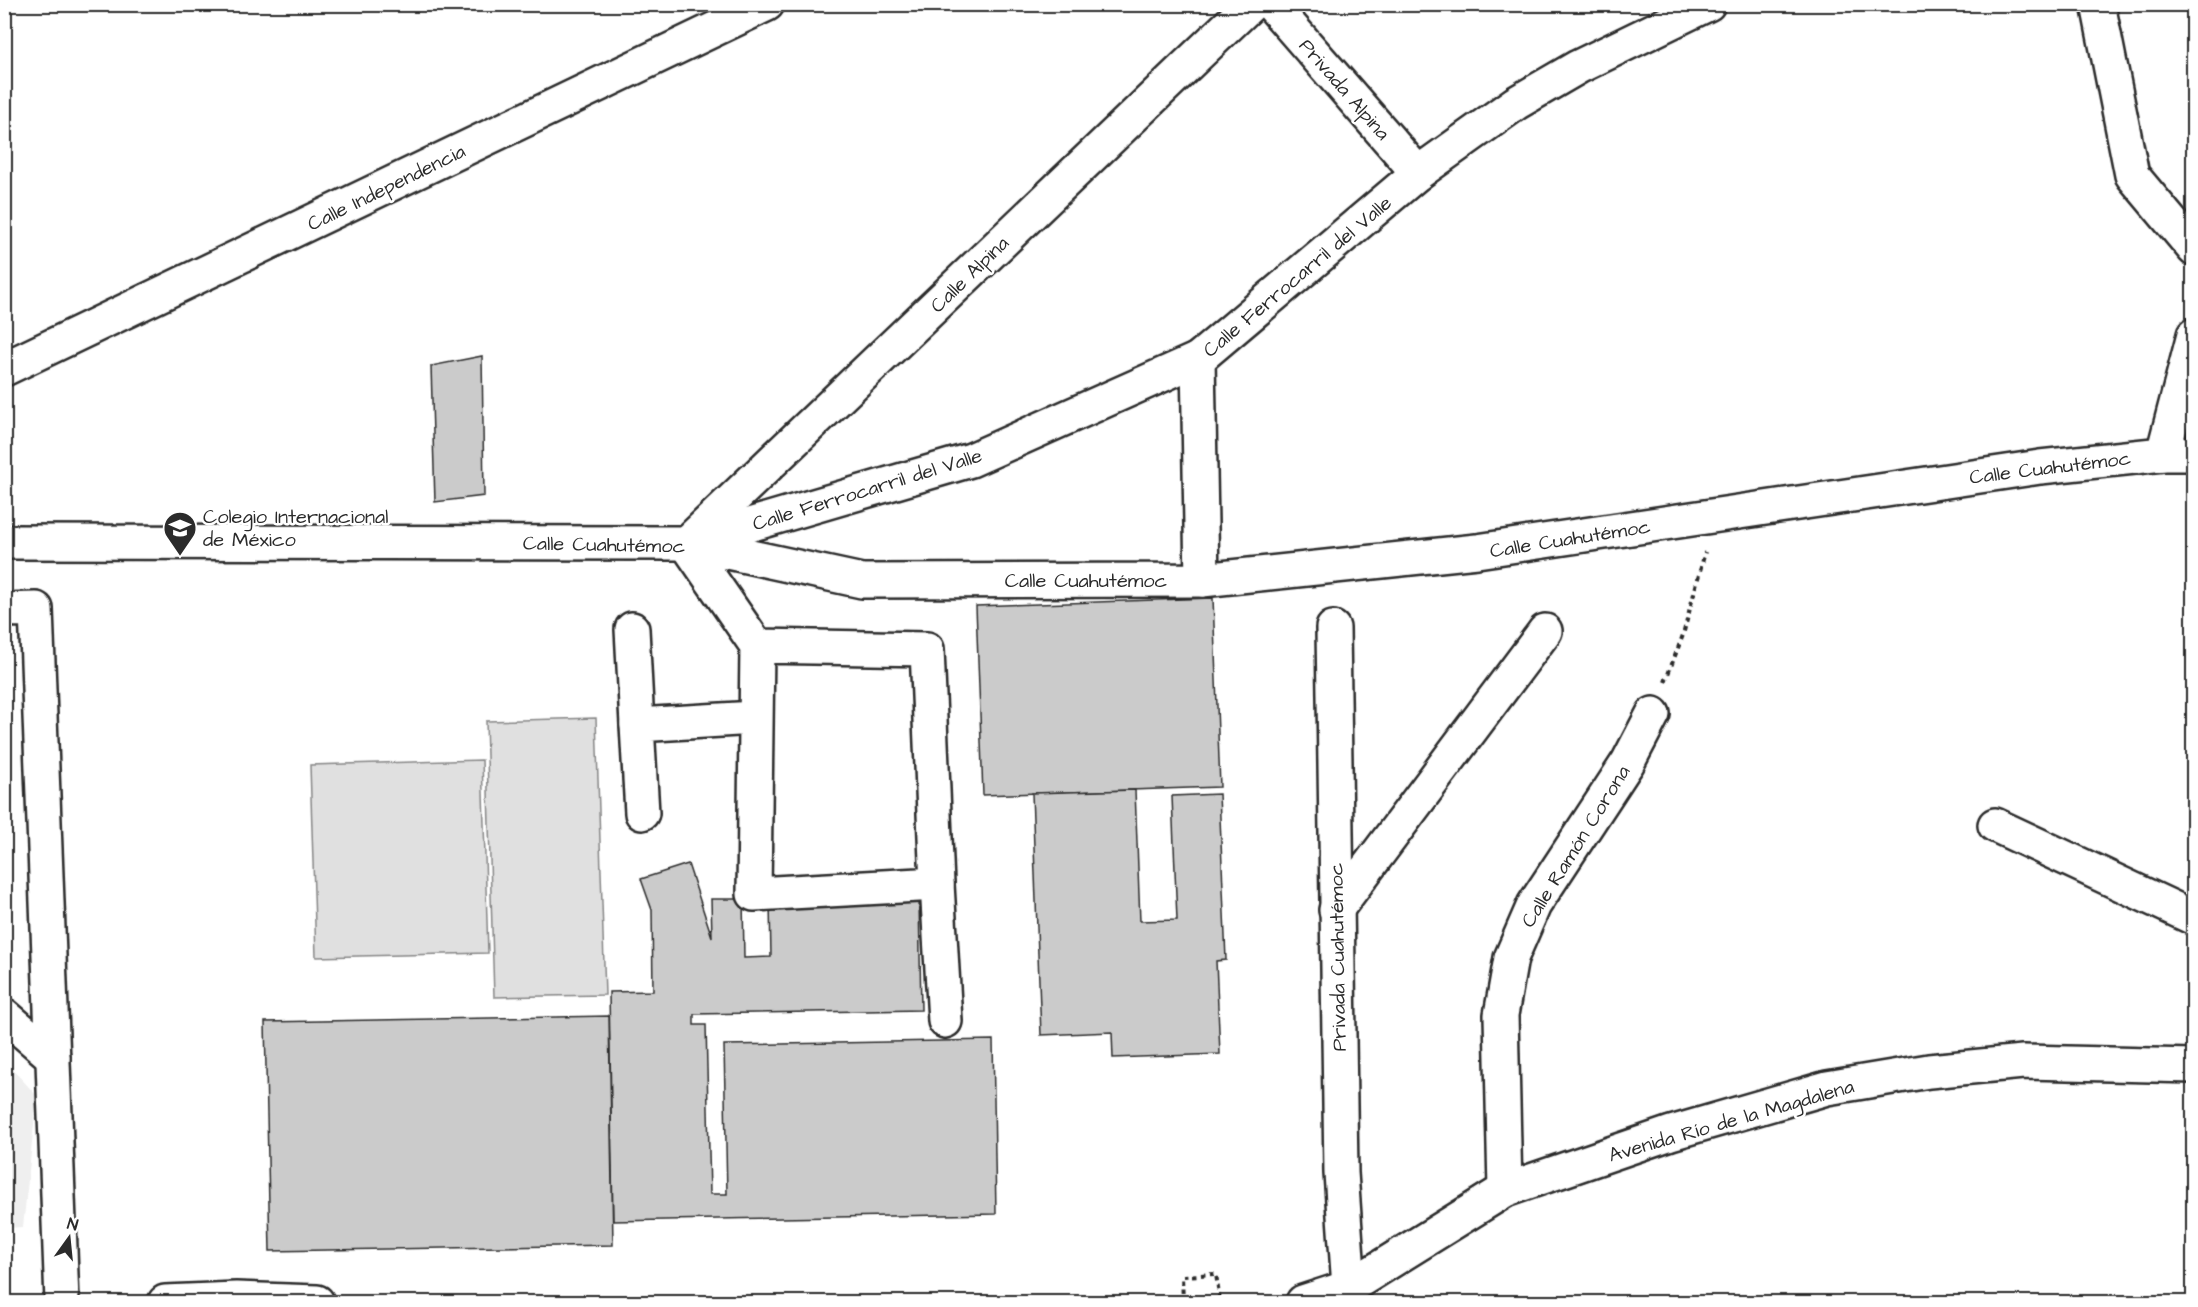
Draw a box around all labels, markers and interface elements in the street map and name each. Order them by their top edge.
street label: Privada Alpina [1292,33,1396,146]
street label: Calle Independencia [303,138,470,238]
street label: Calle Ferrocarril del Valle [1197,189,1398,364]
street label: Calle Alpina [924,230,1015,319]
street label: Calle Ferrocarril del Valle [749,442,986,538]
street label: Calle Cuahutémoc [1968,444,2133,492]
place label: Colegio Internacional de México [203,503,388,554]
school or university icon: Colegio Internacional de México [162,510,198,557]
street label: Calle Cuahutémoc [1488,512,1653,566]
street label: Calle Cuahutémoc [523,530,686,560]
street label: Calle Cuahutémoc [1005,567,1168,595]
street label: Calle Ramón Corona [1515,760,1637,933]
street label: Privada Cuahutémoc [1322,862,1354,1052]
street label: Avenida Río de la Magdalena [1605,1072,1858,1170]
north arrow [39,1208,99,1268]
text: N [65,1213,80,1236]

